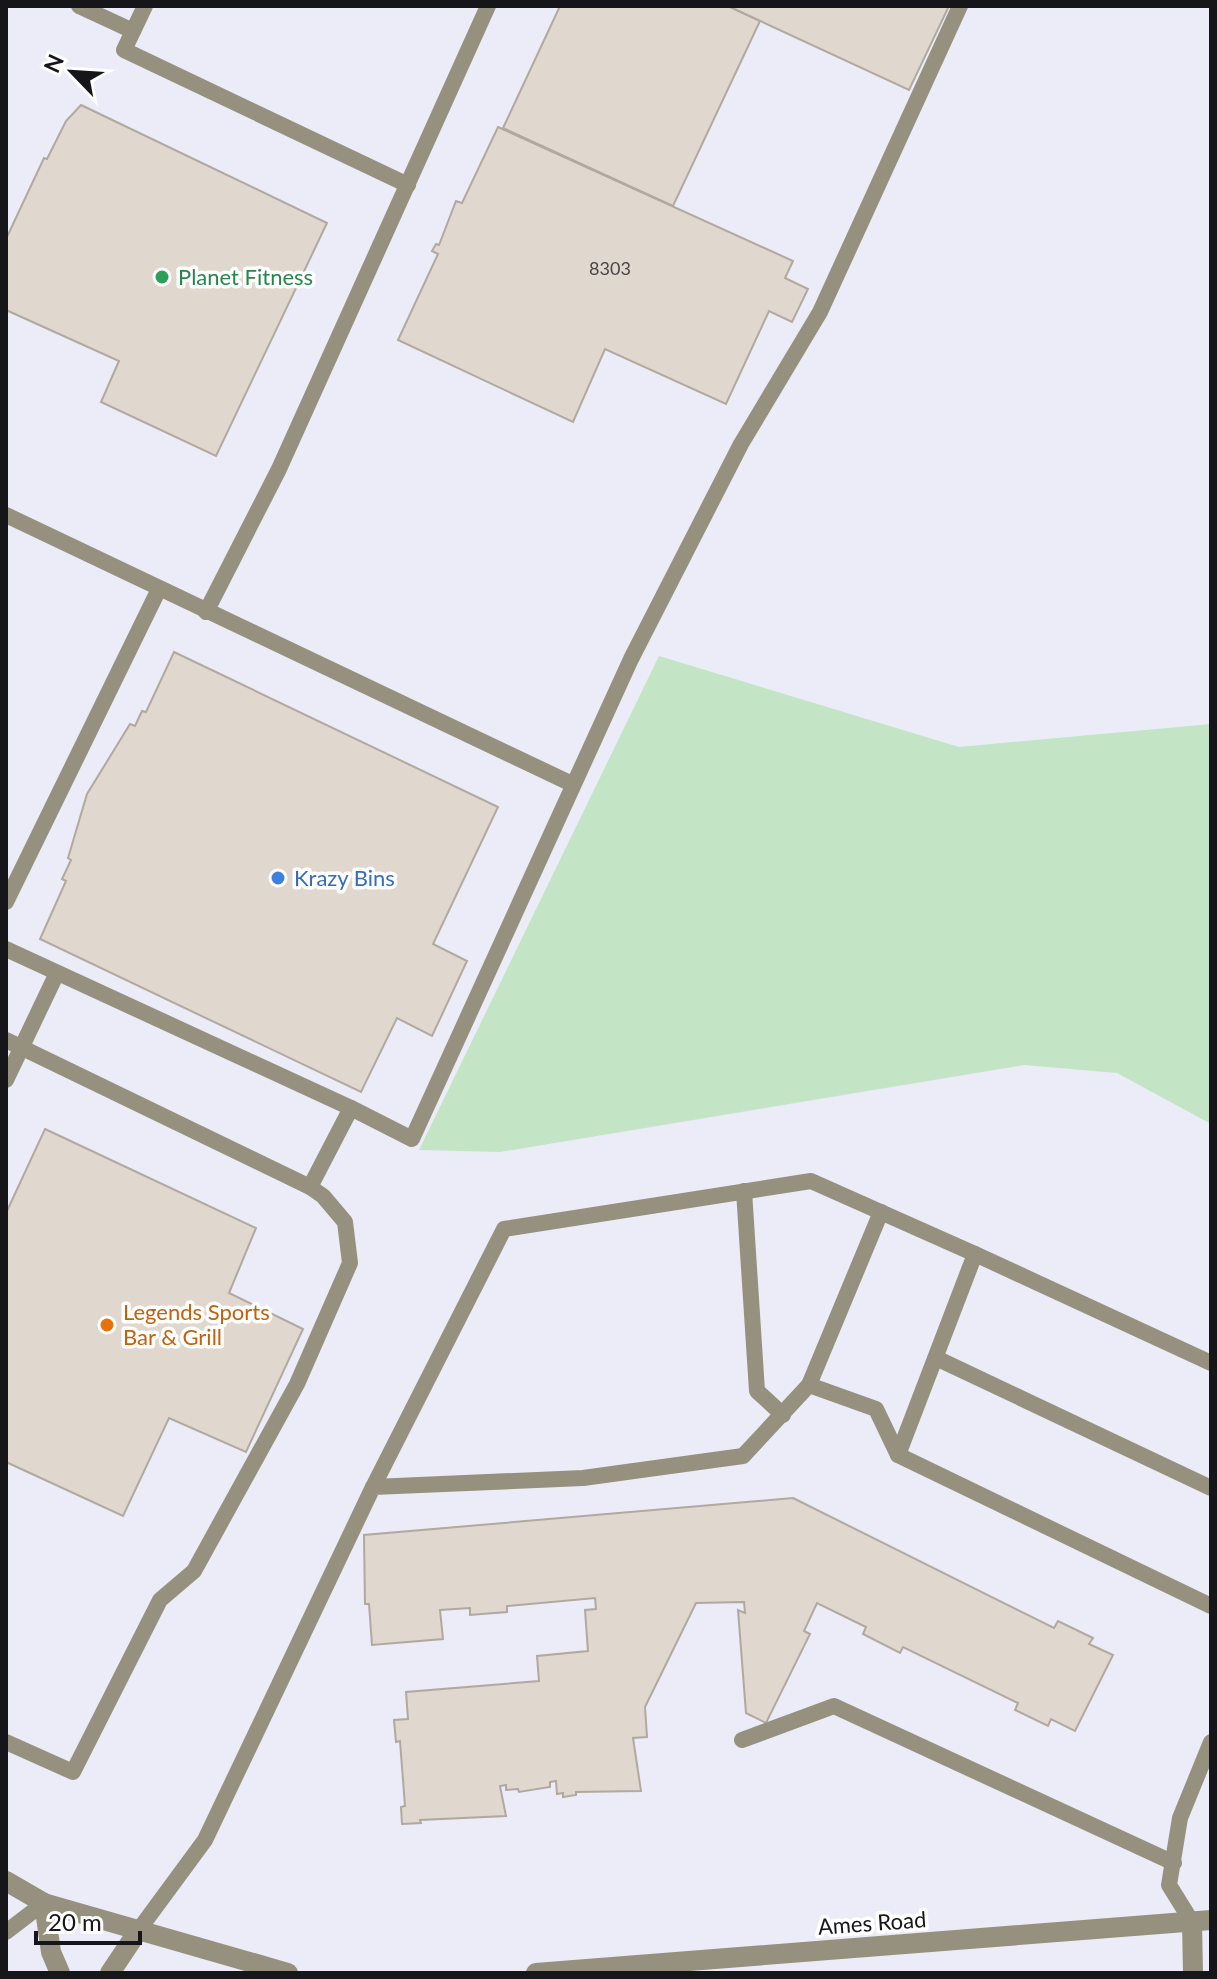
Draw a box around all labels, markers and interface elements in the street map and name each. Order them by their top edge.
north arrow [32,32,112,112]
text: N [38,50,69,77]
house number: 8303 [589,257,631,279]
place label: Planet Fitness [178,263,313,290]
marker: Planet Fitness [153,268,171,286]
place label: Krazy Bins [294,864,395,891]
marker: Krazy Bins [269,869,287,887]
place label: Legends Sports Bar & Grill [123,1298,270,1350]
marker: Legends Sports Bar & Grill [98,1316,116,1334]
scale bar [36,1895,140,1945]
street label: Ames Road [817,1905,927,1940]
text: 20 m [48,1907,102,1936]

